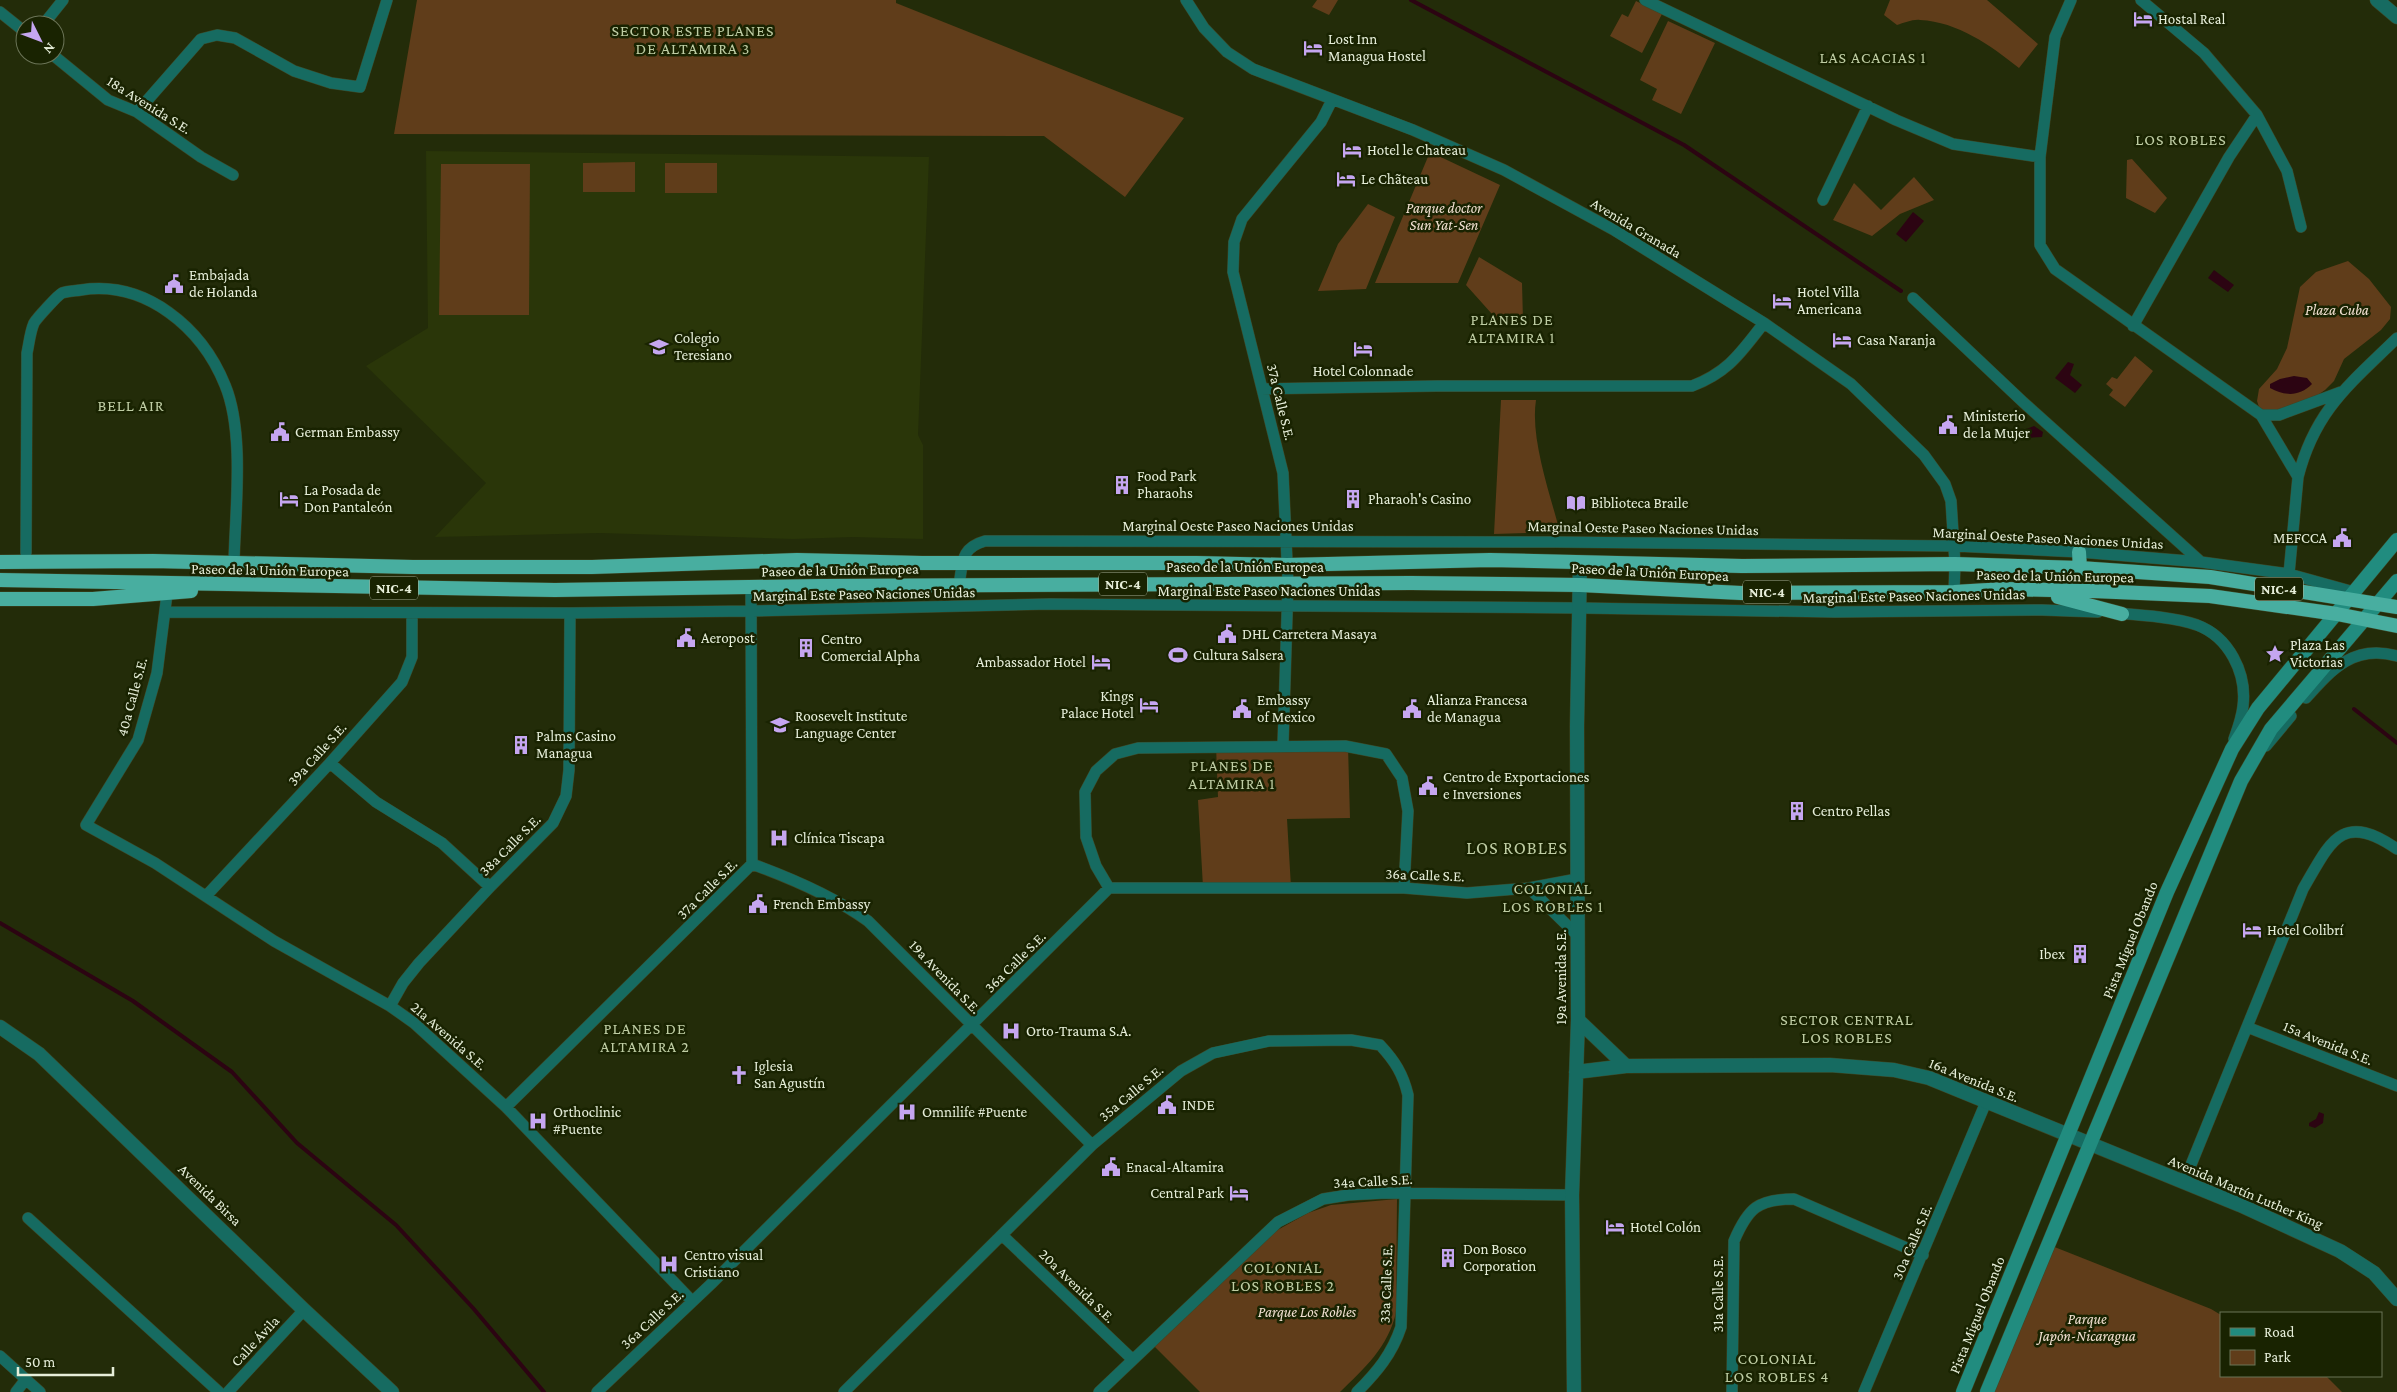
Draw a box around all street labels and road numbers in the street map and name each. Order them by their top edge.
street label: 18a Avenida S.E. [104,73,194,137]
street label: Avenida Granada [1588,195,1684,261]
street label: 37a Calle S.E. [1264,362,1298,442]
street label: Marginal Oeste Paseo Naciones Unidas [1122,518,1354,535]
street label: Marginal Oeste Paseo Naciones Unidas [1527,518,1759,539]
street label: Marginal Oeste Paseo Naciones Unidas [1932,524,2164,553]
street label: Paseo de la Unión Europea [1166,559,1324,576]
street label: Paseo de la Unión Europea [1571,560,1729,585]
street label: Paseo de la Unión Europea [191,561,349,580]
street label: Paseo de la Unión Europea [761,561,919,580]
street label: Paseo de la Unión Europea [1976,567,2134,586]
road number: NIC-4 [1099,572,1147,596]
road number: NIC-4 [370,576,418,600]
road number: NIC-4 [2255,578,2303,600]
road number: NIC-4 [1743,580,1791,604]
street label: Marginal Este Paseo Naciones Unidas [1158,583,1380,600]
street label: Marginal Este Paseo Naciones Unidas [752,584,976,605]
street label: Marginal Este Paseo Naciones Unidas [1802,586,2026,607]
street label: 40a Calle S.E. [114,656,150,738]
street label: 39a Calle S.E. [284,719,350,789]
street label: 38a Calle S.E. [476,811,544,879]
street label: 37a Calle S.E. [674,856,740,922]
street label: 36a Calle S.E. [1385,866,1465,884]
street label: Pista Miguel Obando [2099,879,2162,1001]
street label: 36a Calle S.E. [981,928,1049,996]
street label: 19a Avenida S.E. [1553,929,1569,1025]
street label: 19a Avenida S.E. [906,937,984,1017]
street label: 21a Avenida S.E. [408,999,490,1073]
street label: 15a Avenida S.E. [2281,1018,2375,1068]
street label: 16a Avenida S.E. [1927,1055,2021,1105]
street label: 35a Calle S.E. [1096,1062,1166,1124]
street label: Avenida Martín Luther King [2166,1152,2326,1233]
street label: Avenida Birsa [175,1161,245,1229]
street label: 34a Calle S.E. [1333,1171,1413,1191]
street label: 30a Calle S.E. [1889,1202,1935,1282]
street label: 33a Calle S.E. [1377,1244,1395,1324]
street label: 20a Avenida S.E. [1036,1246,1118,1326]
street label: Pista Miguel Obando [1946,1254,2009,1376]
street label: 31a Calle S.E. [1710,1256,1726,1332]
street label: 36a Calle S.E. [617,1286,687,1352]
street label: Calle Ávila [228,1312,282,1369]

